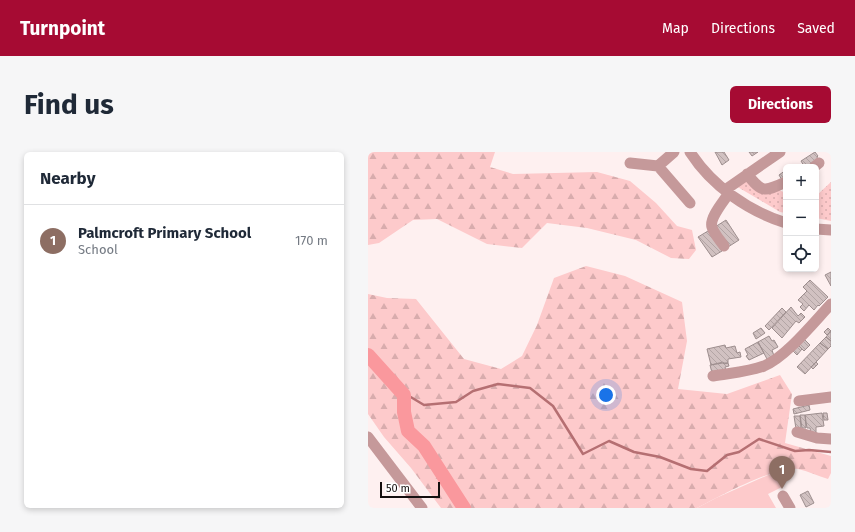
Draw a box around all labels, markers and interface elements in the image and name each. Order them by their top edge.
text: Turnpoint [20,17,105,40]
text: Map [662,20,689,37]
text: Directions [711,20,775,37]
text: Saved [797,20,835,37]
button: Directions [730,86,831,123]
text: Find us [24,88,114,121]
map controls [783,164,819,272]
button: + [783,164,819,200]
text: Nearby [40,168,95,189]
button: − [783,200,819,236]
text: Palmcroft Primary School [78,224,251,242]
text: 1 [50,233,56,248]
text: 170 m [295,233,328,248]
button: locate [783,236,819,272]
text: School [78,242,118,257]
your location [596,385,616,405]
pin: 1 [769,456,795,489]
scale bar [380,480,440,499]
text: 50 m [386,482,410,495]

